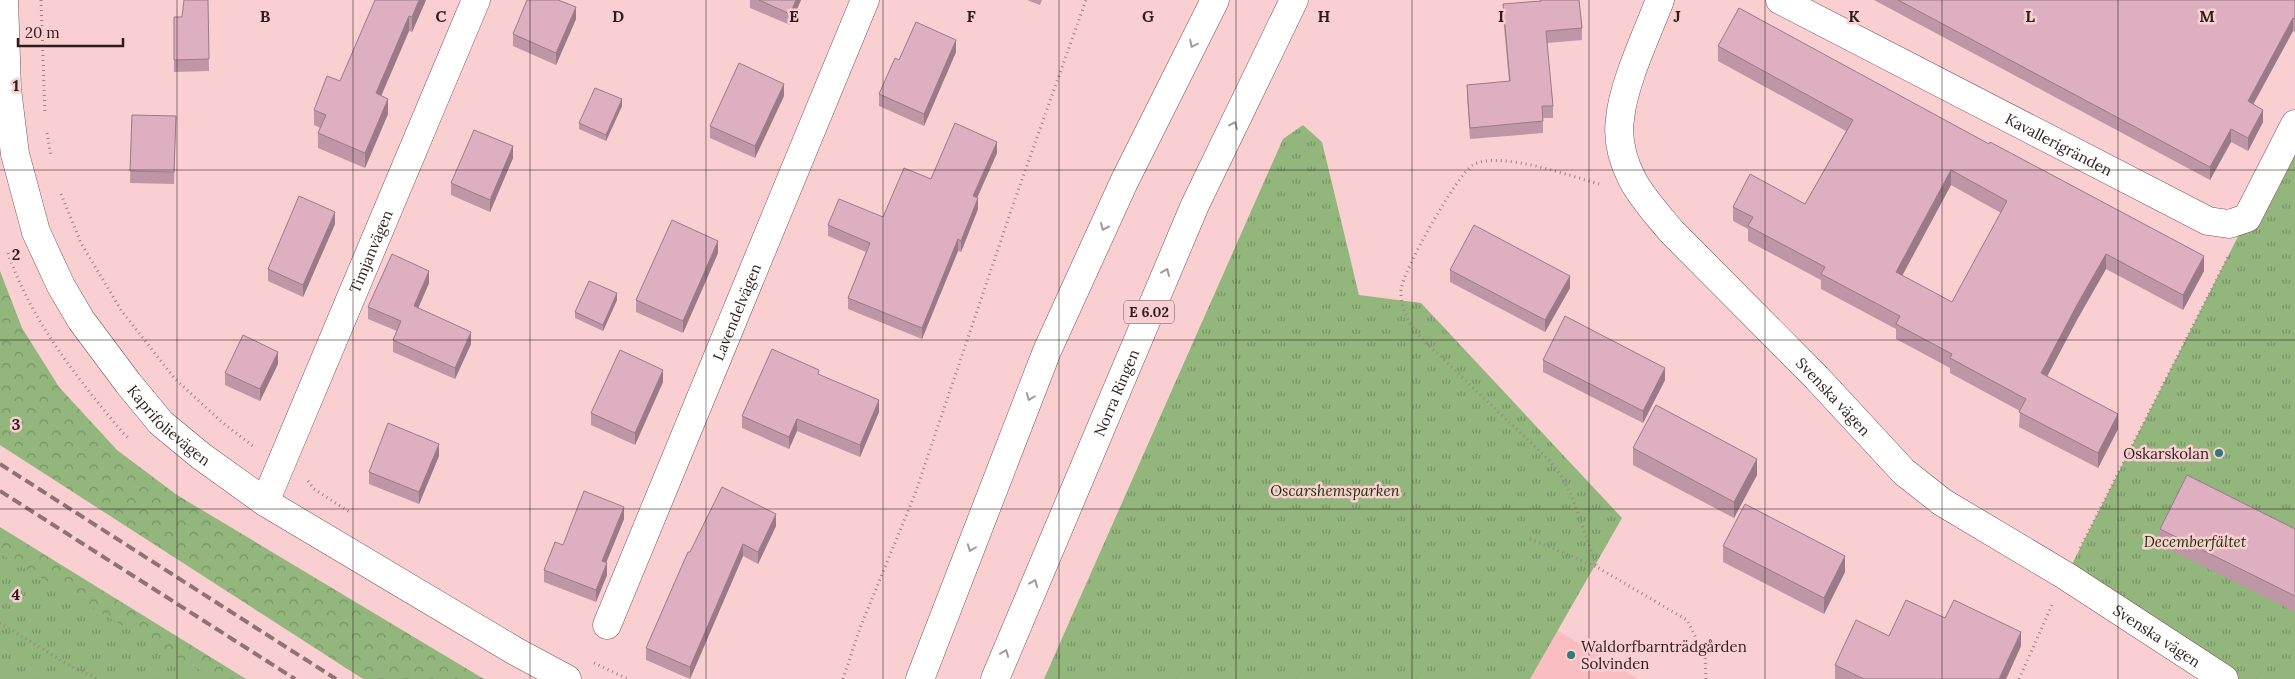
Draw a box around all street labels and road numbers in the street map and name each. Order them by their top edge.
street label: Kavallerigränden [2002,109,2116,180]
street label: Timjanvägen [345,207,396,296]
street label: Lavendelvägen [708,260,765,363]
road number: E 6.02 [1124,300,1174,324]
street label: Norra Ringen [1089,346,1143,439]
street label: Svenska vägen [1792,353,1875,439]
street label: Kaprifolievägen [124,381,214,469]
street label: Svenska vägen [2110,600,2204,671]

